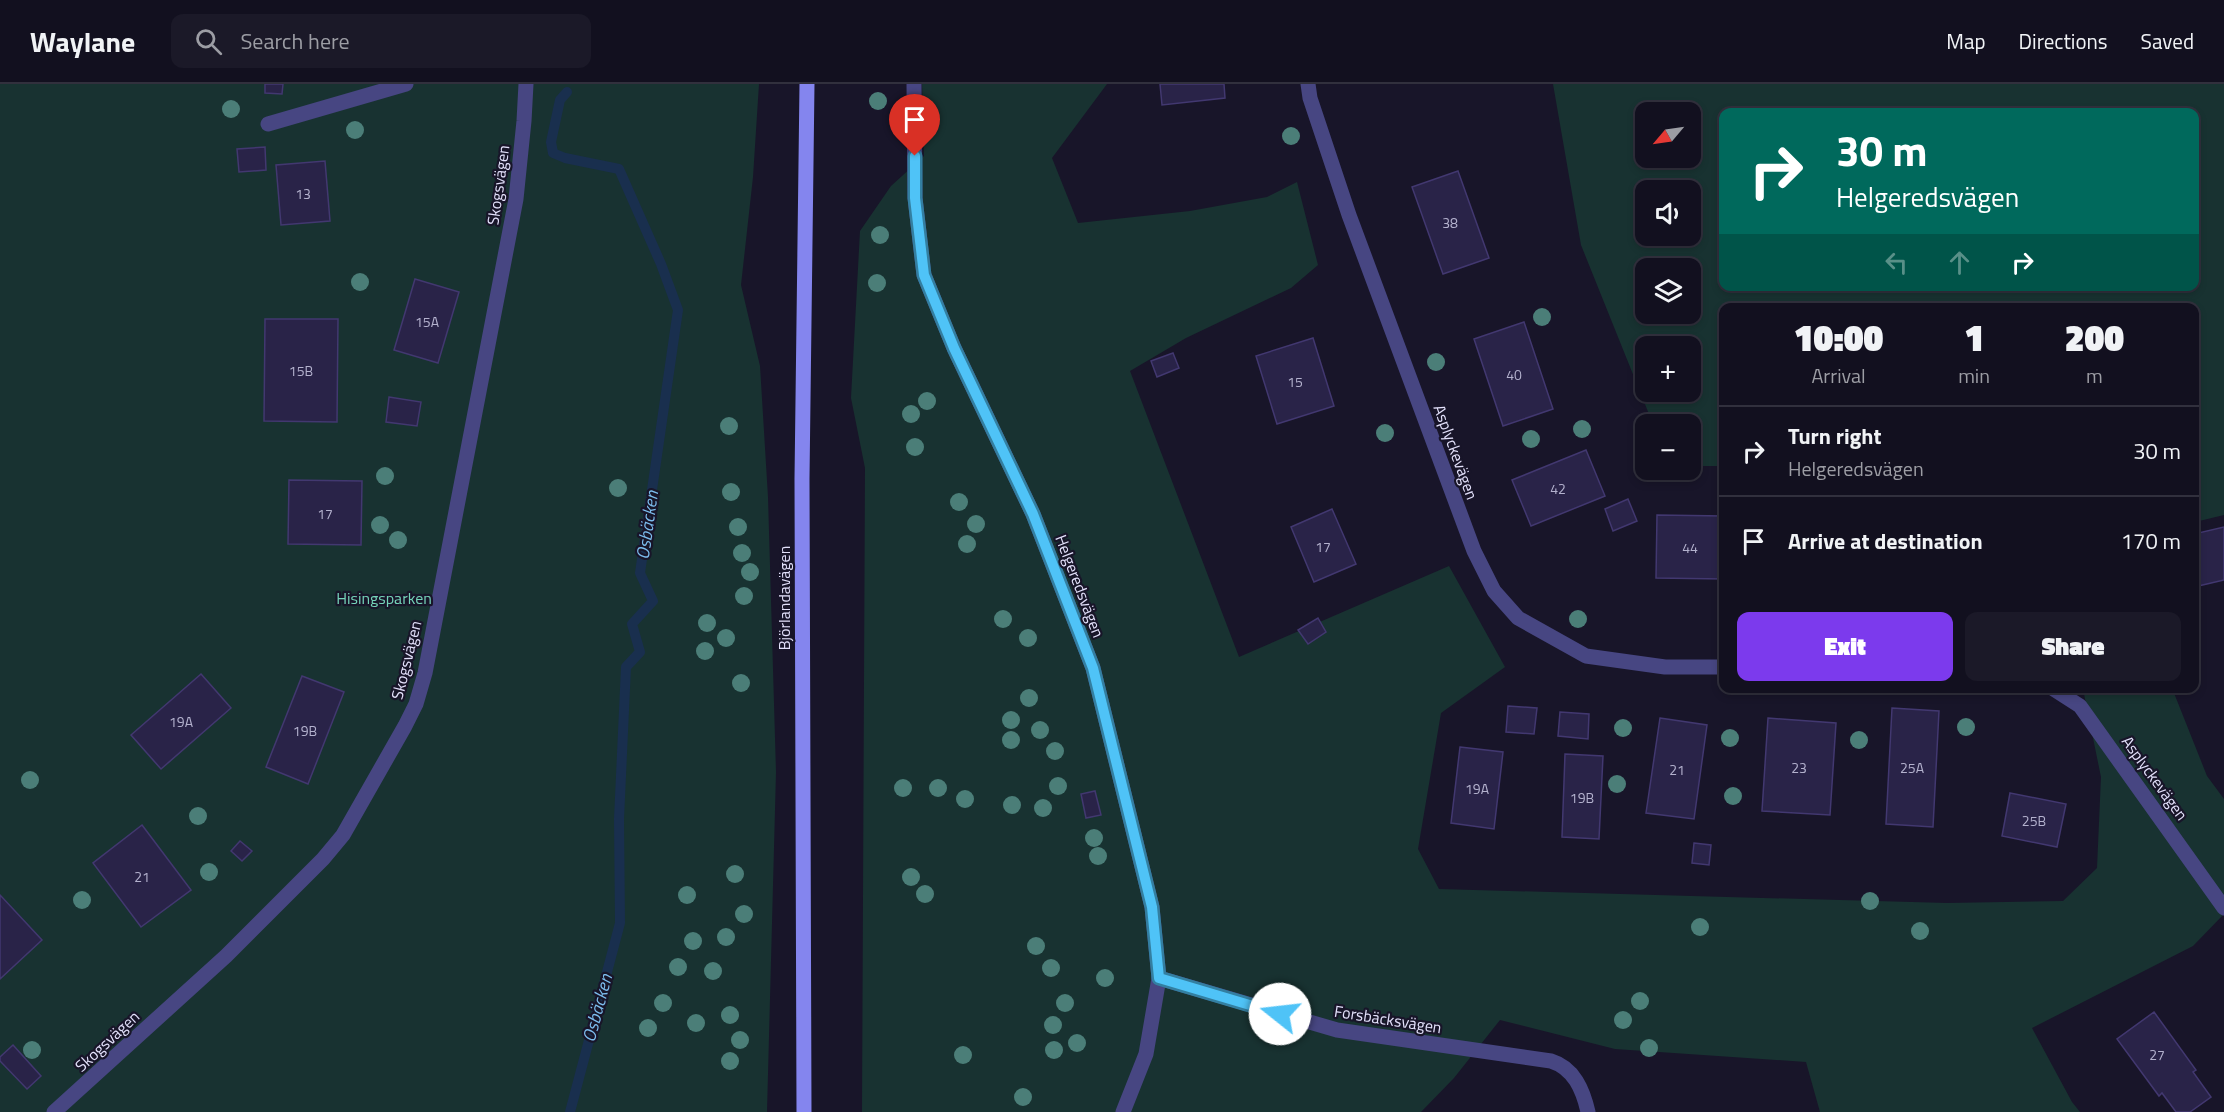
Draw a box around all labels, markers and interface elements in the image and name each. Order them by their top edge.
search box [171,14,591,68]
text: Waylane [30,20,135,63]
text: Search here [240,24,350,58]
icon: search [192,25,225,58]
text: Map [1946,25,1986,57]
text: Directions [2019,25,2108,57]
text: Saved [2141,25,2194,57]
pin [889,94,940,156]
north arrow [1635,102,1701,168]
map controls [1635,102,1701,480]
icon: arrive [898,103,931,136]
text: 30 m [1836,118,1928,182]
icon: right [1737,132,1815,210]
street label: Skogsvägen [481,143,515,227]
text: Helgeredsvägen [1836,176,2019,217]
button: sound [1635,180,1701,246]
house number: 13 [295,183,311,204]
house number: 38 [1442,212,1458,233]
icon: left [1880,246,1913,279]
icon: ahead [1943,246,1976,279]
icon: right [2006,246,2039,279]
button: layers [1635,258,1701,324]
text: 10:00 [1794,310,1883,365]
text: 1 [1964,310,1984,365]
text: 200 [2065,310,2124,365]
house number: 15A [415,311,440,332]
button: + [1635,336,1701,402]
house number: 15B [289,360,313,381]
text: Arrival [1811,360,1866,391]
text: min [1958,360,1990,391]
text: m [2086,360,2103,391]
house number: 40 [1506,364,1522,385]
house number: 15 [1287,371,1303,392]
street label: Asplyckevägen [1428,401,1484,503]
button: − [1635,414,1701,480]
text: Turn right [1788,419,1882,453]
text: 30 m [2133,434,2181,468]
icon: right [1737,435,1770,468]
text: Helgeredsvägen [1788,453,1924,484]
house number: 42 [1550,478,1566,499]
water label: Osbäcken [629,488,665,561]
house number: 17 [317,503,333,524]
text: Arrive at destination [1788,524,1983,558]
text: 170 m [2121,524,2181,558]
icon: arrive [1737,525,1770,558]
street label: Helgeredsvägen [1049,531,1111,641]
house number: 17 [1315,536,1331,557]
house number: 44 [1682,537,1698,558]
street label: Björlandavägen [772,546,796,650]
park label: Hisingsparken [336,586,432,610]
button: Exit [1737,612,1953,681]
button: Share [1965,612,2181,681]
street label: Skogsvägen [385,618,427,702]
house number: 19A [169,711,194,732]
house number: 19B [293,720,317,741]
street label: Asplyckevägen [2116,731,2194,825]
house number: 23 [1791,757,1807,778]
house number: 25A [1900,757,1925,778]
house number: 21 [1669,759,1685,780]
house number: 19A [1465,778,1490,799]
house number: 19B [1570,787,1594,808]
house number: 25B [2022,810,2046,831]
house number: 21 [134,866,150,887]
water label: Osbäcken [575,970,619,1045]
position arrow [1248,982,1312,1046]
street label: Forsbäcksvägen [1333,999,1443,1039]
street label: Skogsvägen [69,1005,145,1077]
house number: 27 [2149,1044,2165,1065]

